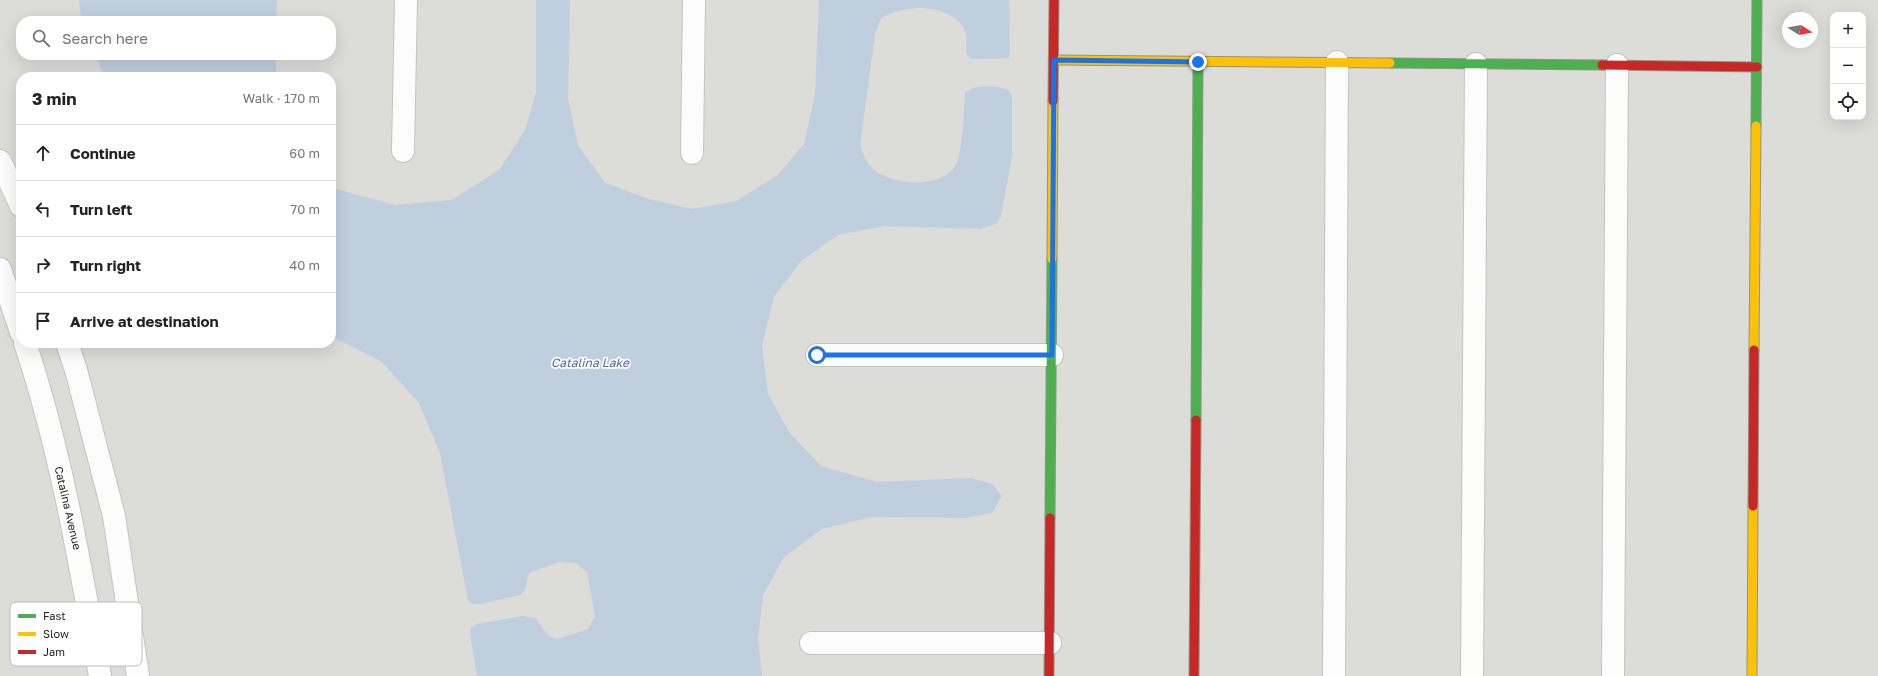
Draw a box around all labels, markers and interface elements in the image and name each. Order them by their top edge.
north arrow [1782,12,1818,48]
map controls [1830,12,1866,120]
button: + [1830,12,1866,48]
search box [16,16,336,60]
icon: search [30,27,52,49]
text: Search here [62,29,148,47]
button: − [1830,48,1866,84]
route end [1189,53,1207,71]
button: locate [1830,84,1866,120]
text: 3 min [32,88,76,109]
text: Walk · 170 m [243,90,320,106]
icon: ahead [32,142,54,164]
text: Continue [70,144,136,162]
text: 60 m [289,145,320,161]
icon: left [32,198,54,220]
text: Turn left [70,200,132,218]
text: 70 m [290,201,320,217]
icon: right [32,254,54,276]
text: Turn right [70,256,141,274]
text: 40 m [289,257,320,273]
icon: arrive [32,310,54,332]
text: Arrive at destination [70,312,219,330]
route start [808,346,826,364]
water label: Catalina Lake [551,355,630,370]
street label: Catalina Avenue [53,465,84,551]
legend [10,602,142,666]
text: Fast [43,609,66,622]
text: Slow [43,627,69,640]
text: Jam [43,645,65,658]

